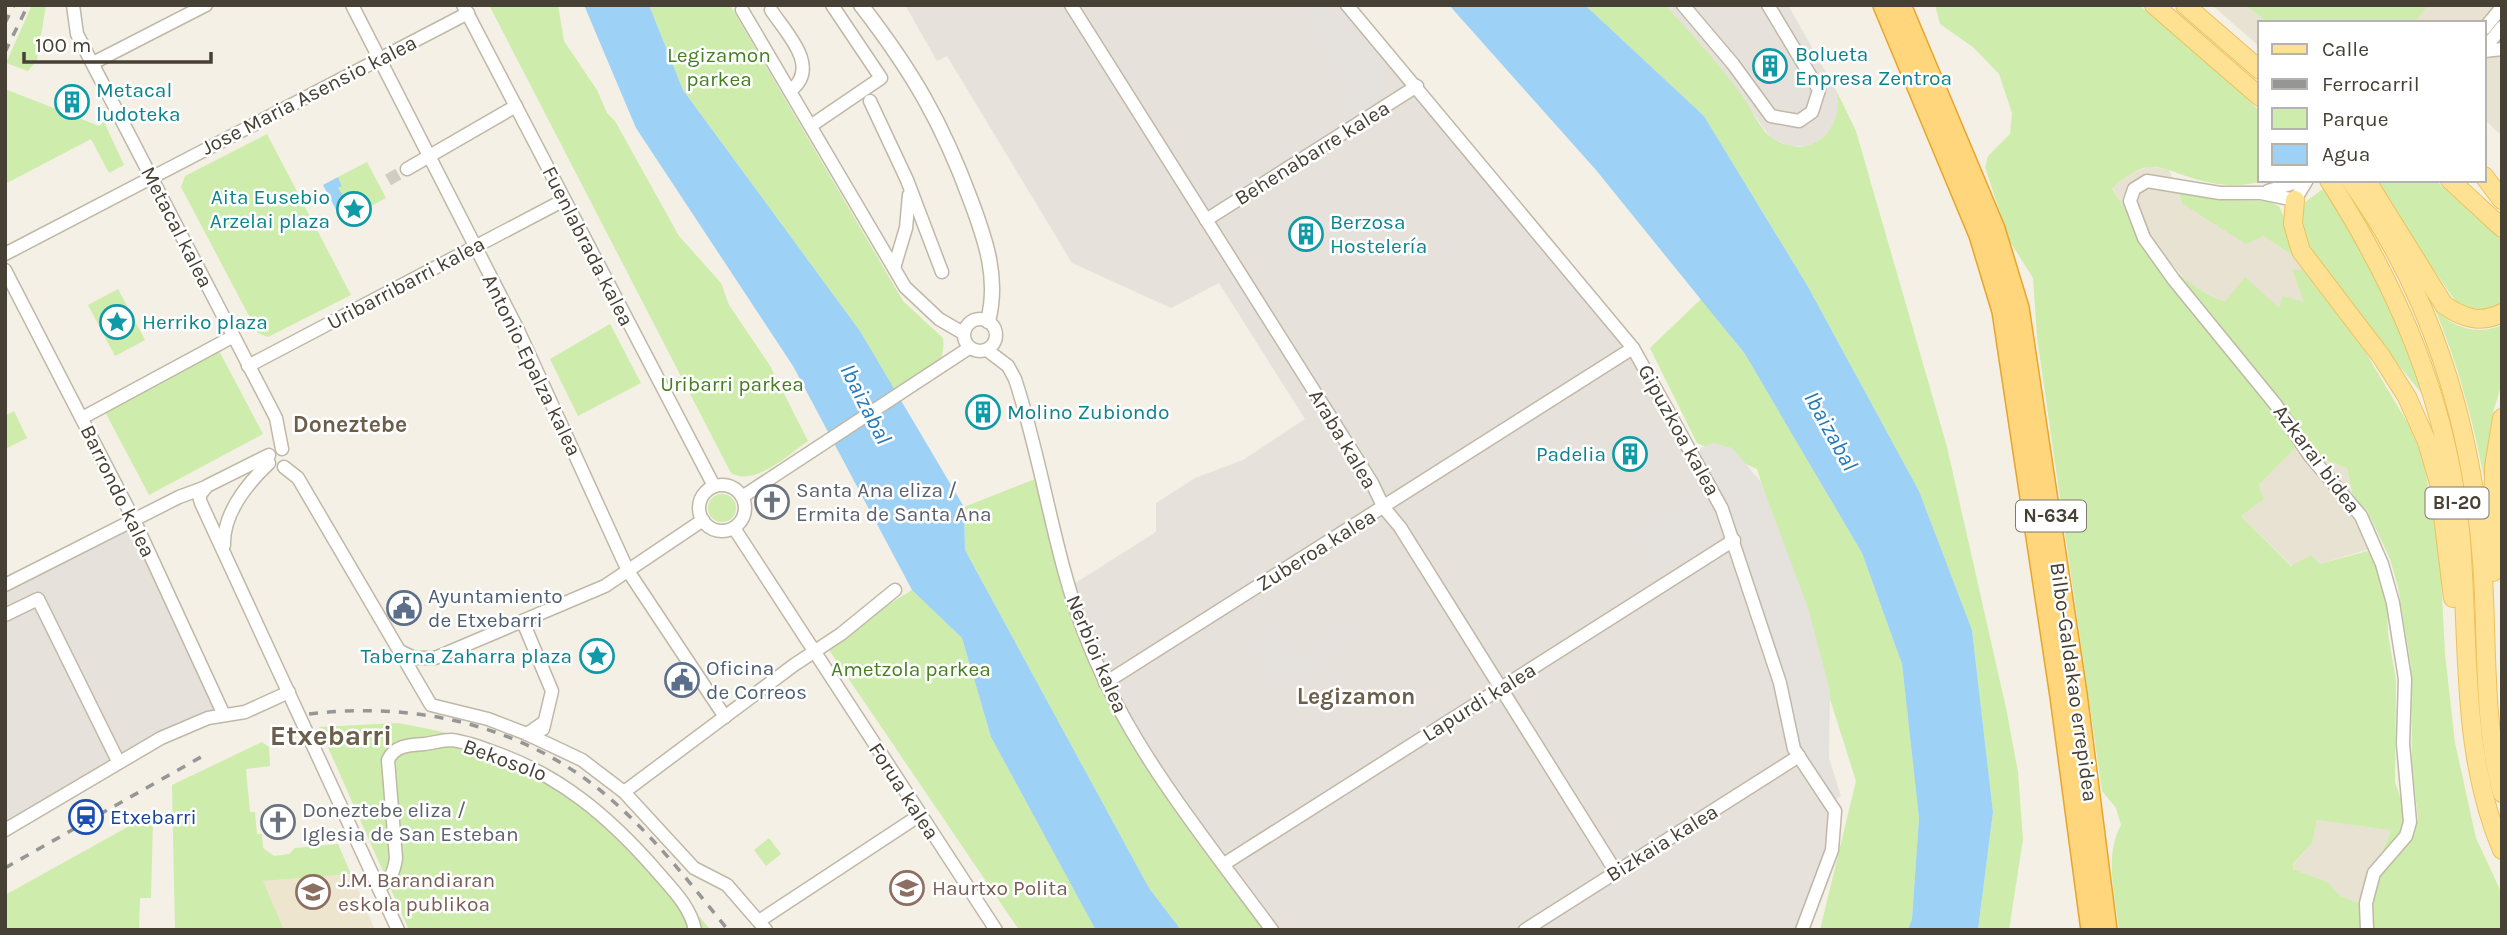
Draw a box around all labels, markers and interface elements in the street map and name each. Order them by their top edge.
scale bar [24,21,212,65]
legend [2258,21,2486,182]
street label: Jose Maria Asensio kalea [197,30,421,160]
text: 100 m [35,33,92,57]
text: Calle [2322,37,2369,61]
place label: Bolueta Enpresa Zentroa [1795,42,1952,90]
park label: Legizamon parkea [667,43,771,91]
building icon: Bolueta Enpresa Zentroa [1751,47,1789,85]
text: Ferrocarril [2322,72,2420,96]
place label: Metacal ludoteka [96,78,181,126]
building icon: Metacal ludoteka [53,83,91,121]
street label: Behenabarre kalea [1230,96,1394,210]
text: Parque [2322,107,2389,131]
text: Agua [2322,142,2370,166]
street label: Metacal kalea [136,162,218,292]
street label: Fuenlabrada kalea [537,162,639,330]
place label: Aita Eusebio Arzelai plaza [210,185,330,233]
place icon: Aita Eusebio Arzelai plaza [335,190,373,228]
place label: Berzosa Hostelería [1330,210,1427,258]
building icon: Berzosa Hostelería [1287,215,1325,253]
street label: Uribarribarri kalea [323,231,489,335]
street label: Antonio Epalza kalea [478,270,586,460]
place icon: Herriko plaza [98,303,136,341]
place label: Herriko plaza [142,310,268,334]
water label: Ibaizabal [834,359,898,449]
street label: Gipuzkoa kalea [1633,360,1725,500]
park label: Uribarri parkea [660,372,804,396]
street label: Araba kalea [1304,385,1382,493]
water label: Ibaizabal [1798,387,1864,476]
building icon: Molino Zubiondo [964,393,1002,431]
place label: Molino Zubiondo [1007,400,1169,424]
street label: Azkarai bidea [2269,400,2365,518]
district label: Doneztebe [293,411,407,438]
street label: Barrondo kalea [76,421,160,561]
building icon: Padelia [1611,435,1649,473]
place label: Padelia [1536,442,1606,466]
place label: Santa Ana eliza / Ermita de Santa Ana [796,478,992,526]
church icon: Santa Ana eliza / Ermita de Santa Ana [753,483,791,521]
road number: BI-20 [2426,488,2488,518]
road number: N-634 [2016,500,2086,531]
street label: Zuberoa kalea [1252,504,1380,596]
street label: Bilbo-Galdakao errepidea [2045,561,2103,803]
place label: Ayuntamiento de Etxebarri [428,584,563,632]
public building icon: Ayuntamiento de Etxebarri [385,589,423,627]
street label: Nerbioi kalea [1061,591,1133,717]
place icon: Taberna Zaharra plaza [578,637,616,675]
place label: Taberna Zaharra plaza [361,644,572,668]
place label: Oficina de Correos [706,656,807,704]
park label: Ametzola parkea [831,657,991,681]
street label: Lapurdi kalea [1418,658,1540,746]
public building icon: Oficina de Correos [663,661,701,699]
district label: Legizamon [1297,683,1415,710]
district label: Etxebarri [270,719,392,752]
street label: Bekosolo [460,734,550,786]
street label: Forua kalea [864,738,944,844]
station icon: Etxebarri [67,798,105,836]
place label: Doneztebe eliza / Iglesia de San Esteban [302,798,519,846]
street label: Bizkaia kalea [1602,799,1722,887]
church icon: Doneztebe eliza / Iglesia de San Esteban [259,803,297,841]
place label: Etxebarri [110,805,197,829]
place label: J.M. Barandiaran eskola publikoa [338,868,495,916]
school or university icon: Haurtxo Polita [888,869,926,907]
school or university icon: J.M. Barandiaran eskola publikoa [294,873,332,911]
place label: Haurtxo Polita [932,876,1068,900]

